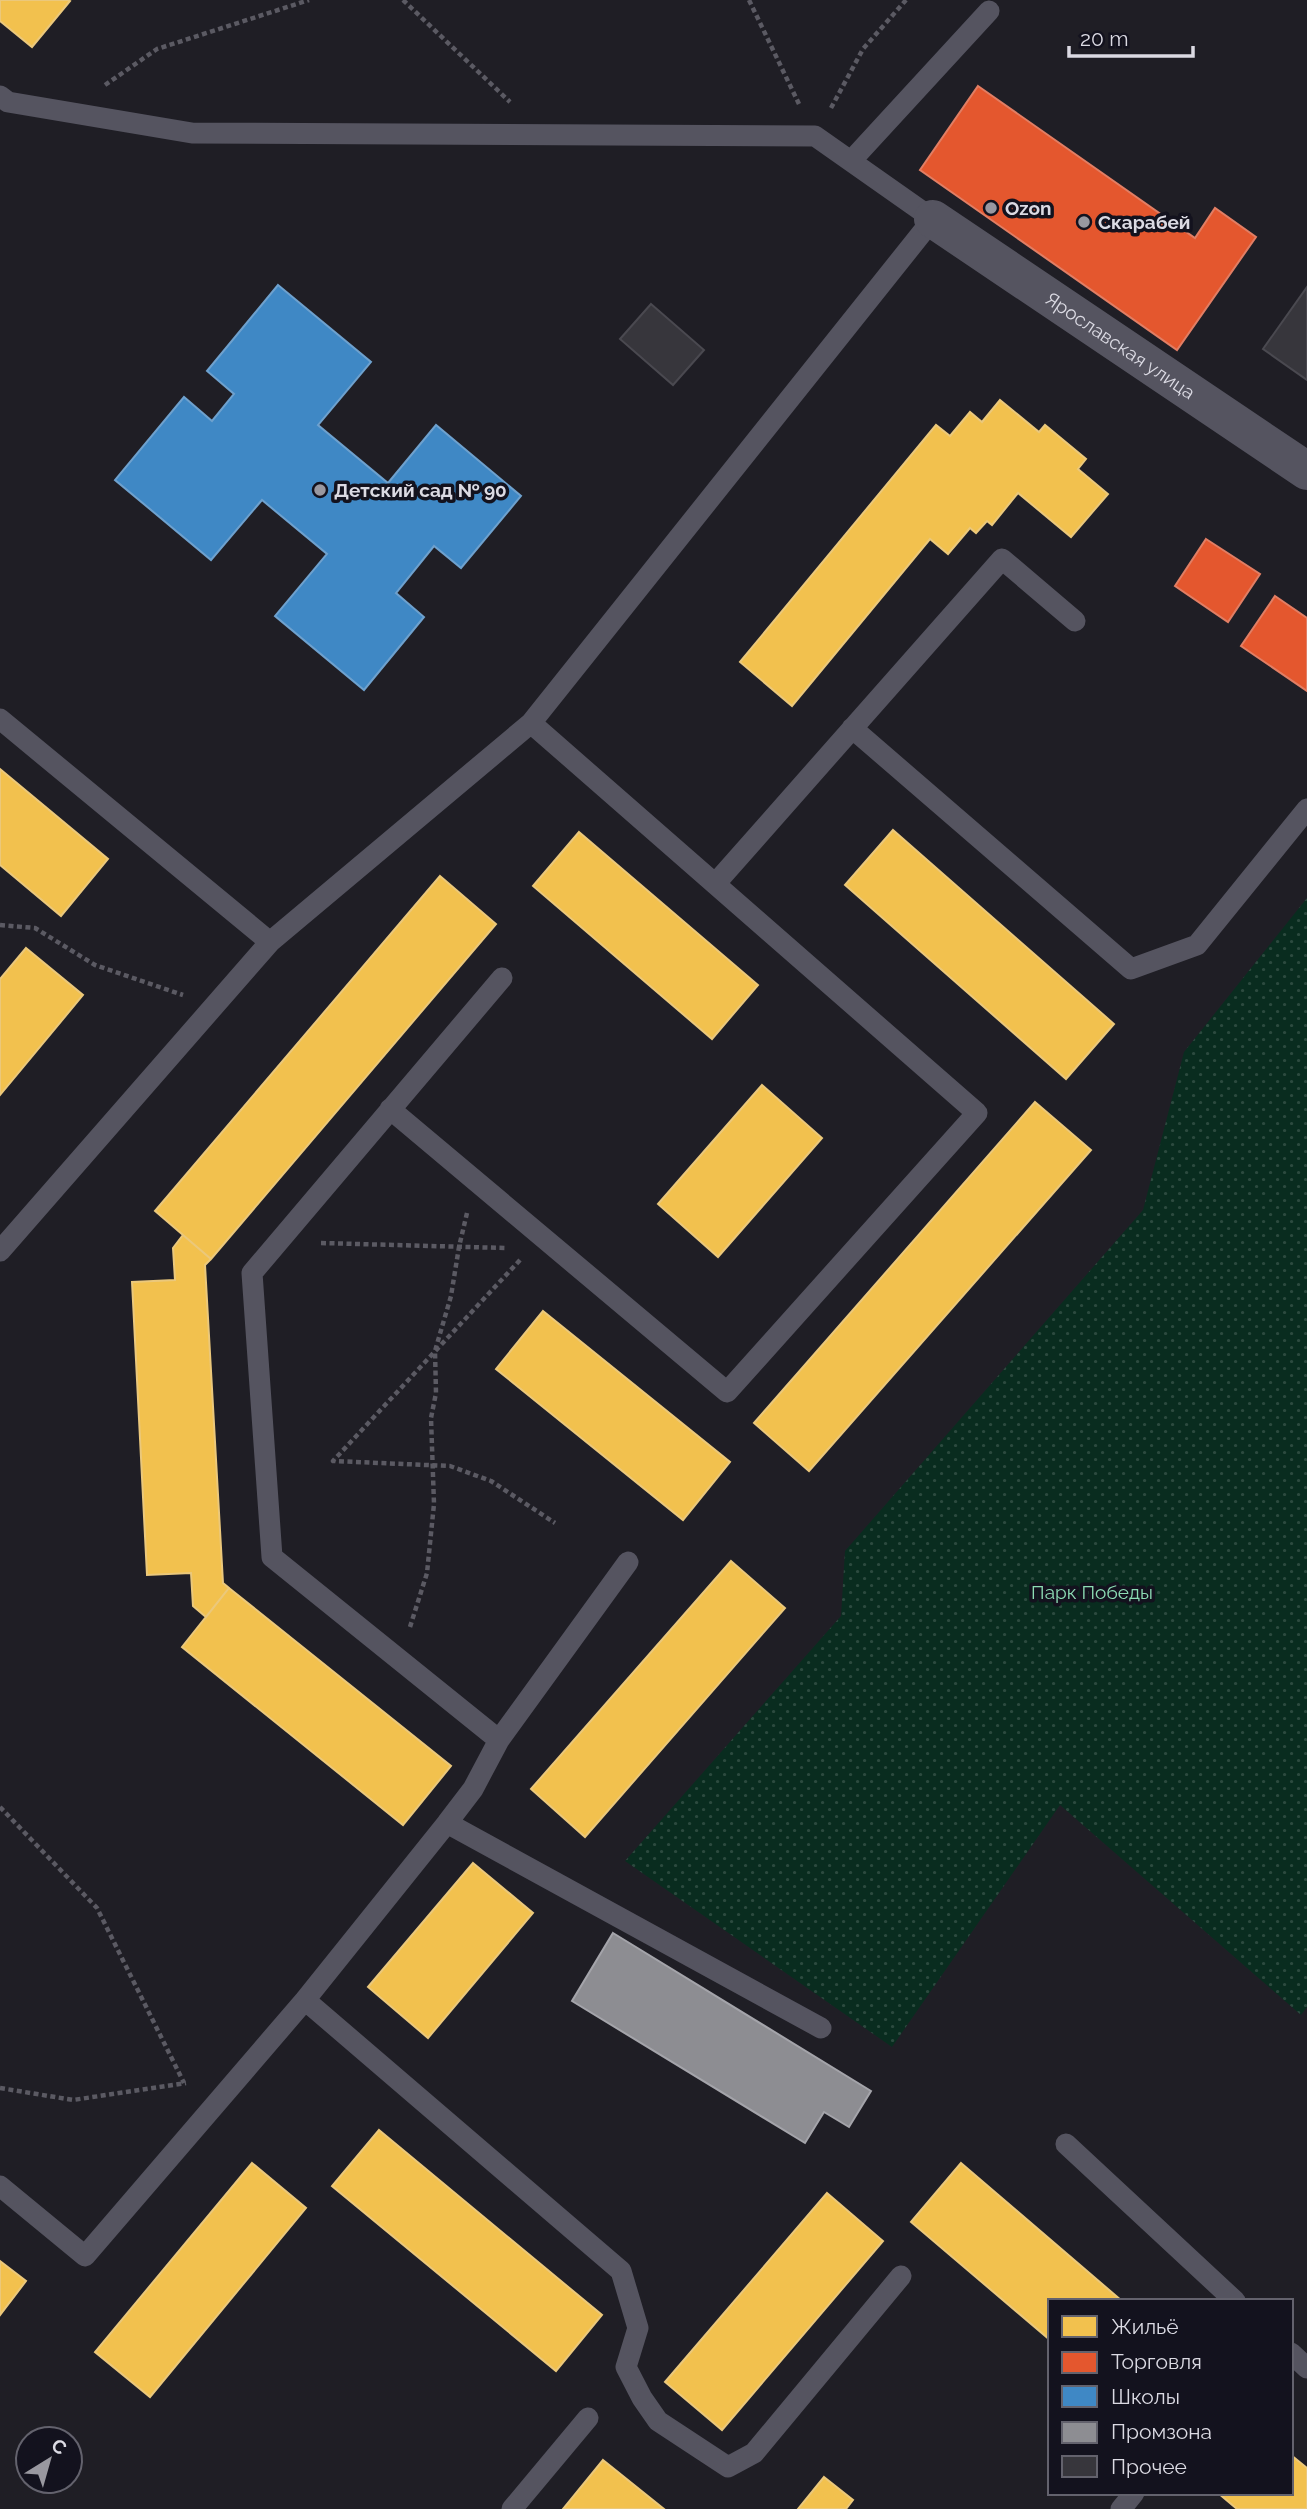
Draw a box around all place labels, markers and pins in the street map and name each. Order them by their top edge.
place label: Ozon [1005,197,1052,219]
marker: Ozon [983,200,999,216]
place label: Скарабей [1098,211,1190,233]
marker: Скарабей [1076,214,1092,230]
place label: Детский сад № 90 [334,479,507,501]
marker: Детский сад № 90 [312,482,328,498]

